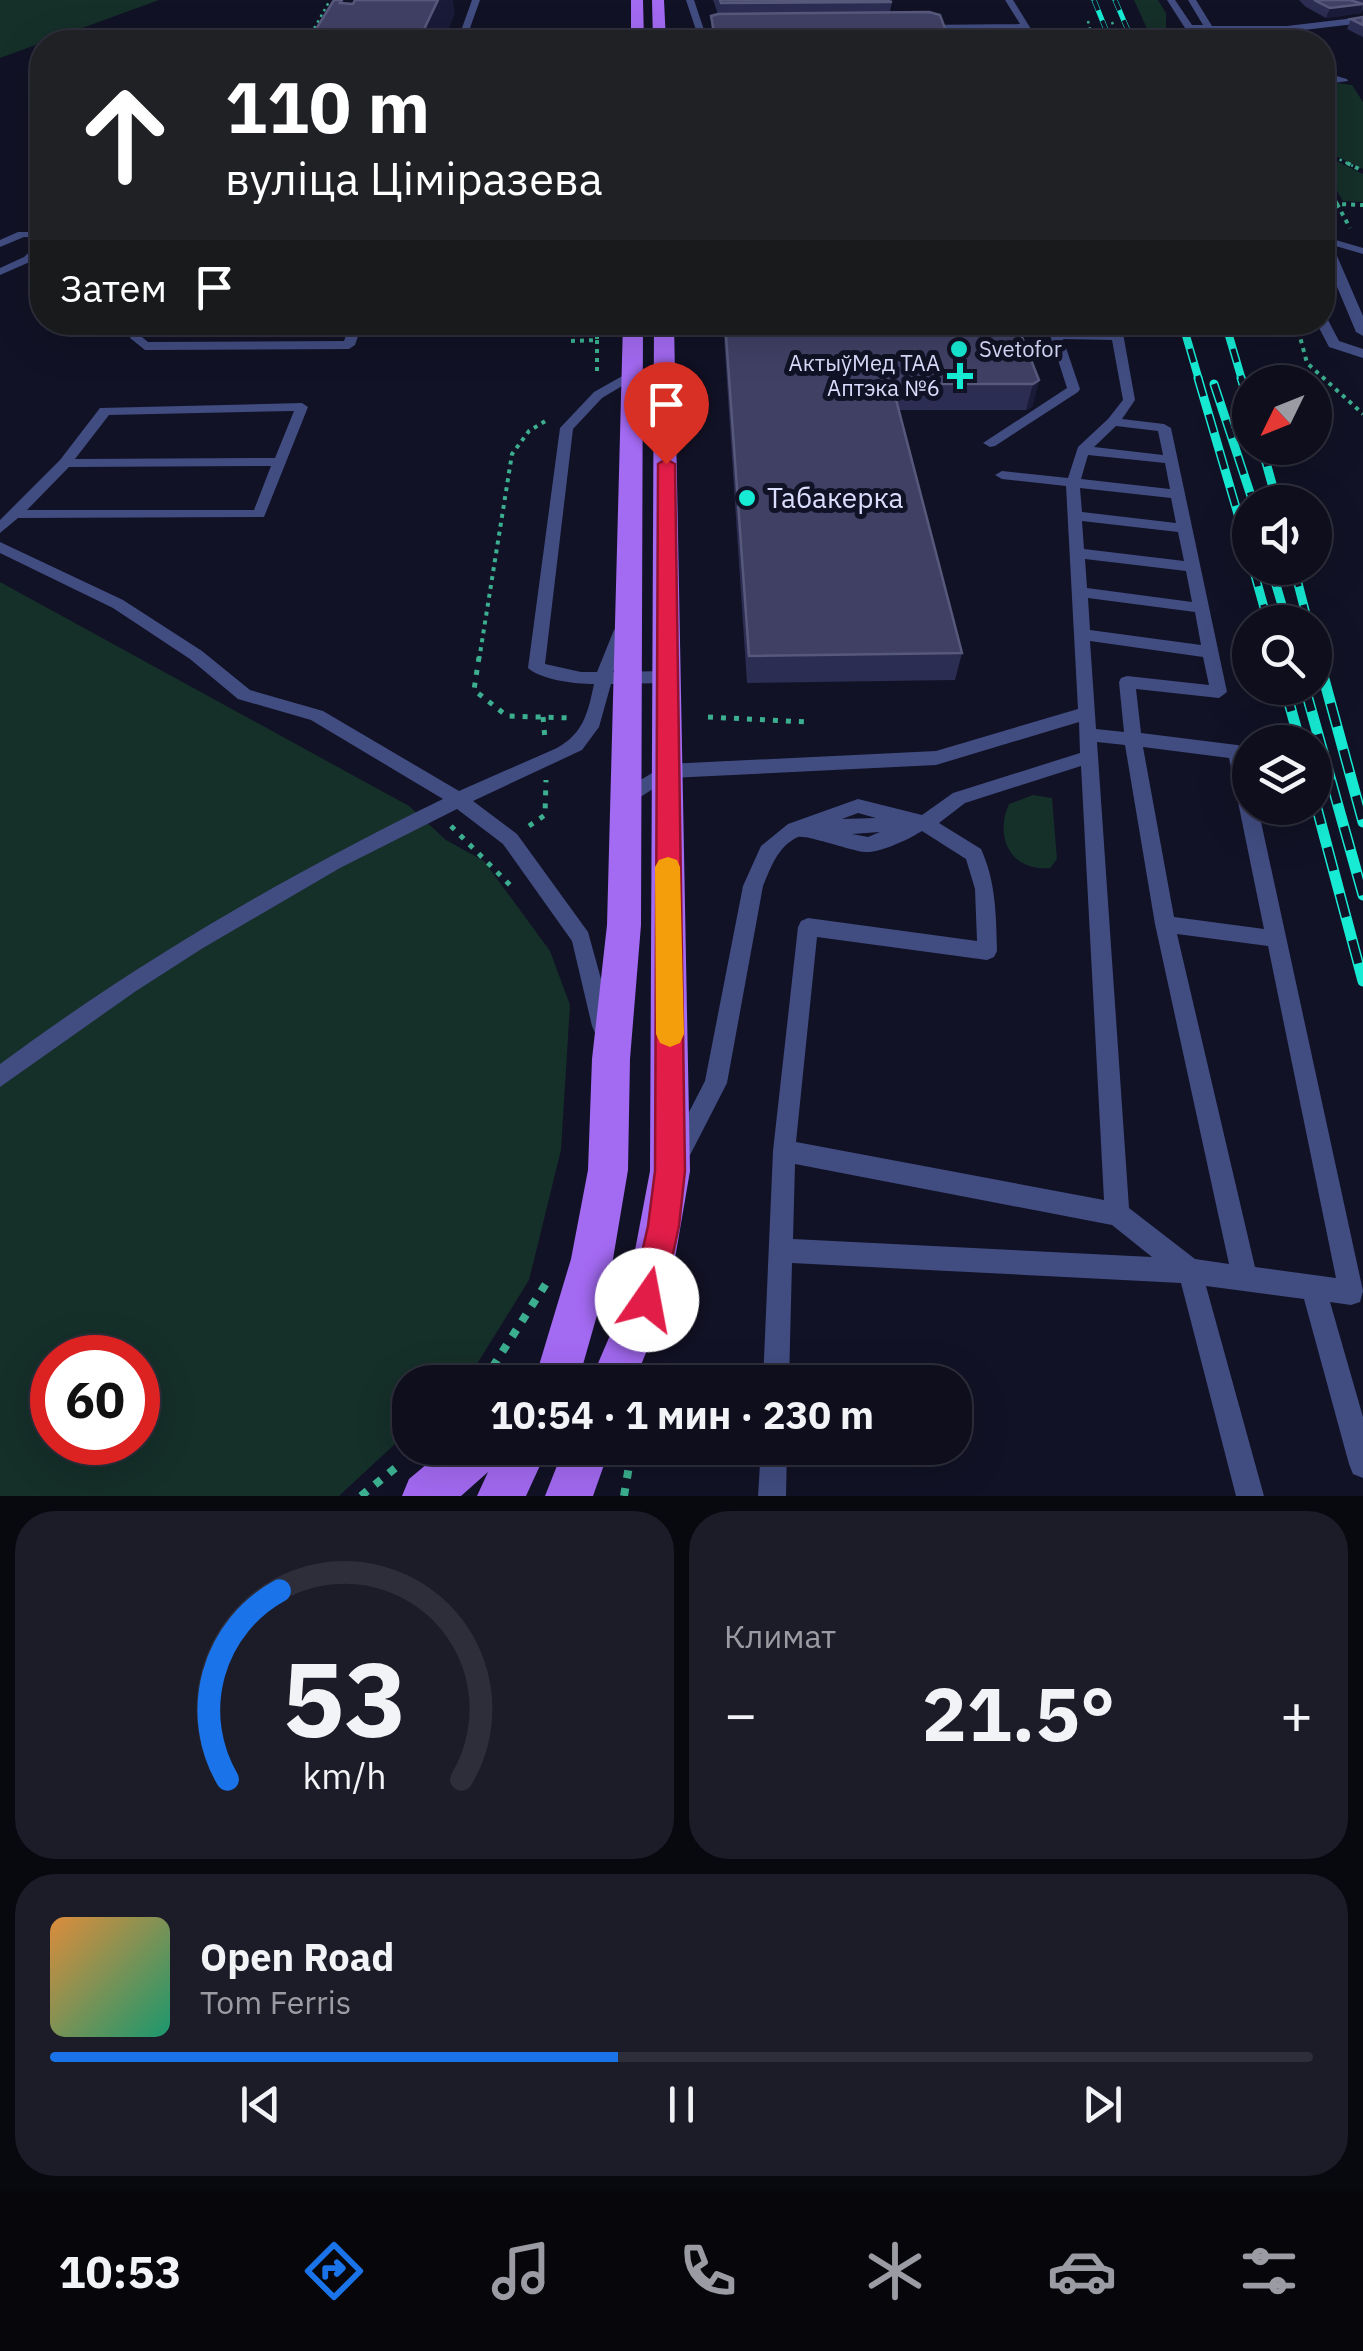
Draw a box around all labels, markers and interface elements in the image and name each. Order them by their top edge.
text: 110 m [225,61,430,152]
icon: ahead [60,70,190,200]
text: вуліца Ціміразева [225,149,603,207]
icon: arrive [187,260,242,315]
text: Затем [60,263,167,312]
place label: Svetofor [979,334,1062,363]
marker: Svetofor [948,338,970,360]
place label: АктыўМед ТАА Аптэка №6 [789,348,940,402]
pin [624,362,709,465]
marker: АктыўМед ТАА Аптэка №6 [949,365,971,387]
north arrow [1232,365,1332,465]
map controls [1232,365,1332,825]
icon: arrive [639,377,694,432]
place label: Табакерка [767,479,904,516]
button: sound [1232,485,1332,585]
marker: Табакерка [736,487,758,509]
button: search [1232,605,1332,705]
button: layers [1232,725,1332,825]
position arrow [595,1248,699,1352]
speed limit sign: 60 [30,1335,160,1465]
text: 10:54 · 1 мин · 230 m [490,1390,874,1439]
text: Климат [724,1615,836,1657]
text: 53 [282,1630,407,1766]
text: 21.5° [922,1664,1115,1762]
text: − [724,1678,757,1749]
text: + [1280,1678,1313,1749]
text: km/h [302,1752,387,1799]
text: Open Road [200,1932,394,1981]
text: Tom Ferris [200,1981,351,2023]
icon: previous [233,2077,288,2132]
icon: pause [654,2077,709,2132]
icon: next [1075,2077,1130,2132]
icon: directions [299,2236,369,2306]
icon: music [486,2236,556,2306]
icon: phone [673,2236,743,2306]
icon: climate [860,2236,930,2306]
icon: car [1047,2236,1117,2306]
icon: filters [1234,2236,1304,2306]
text: 10:53 [59,2242,181,2300]

